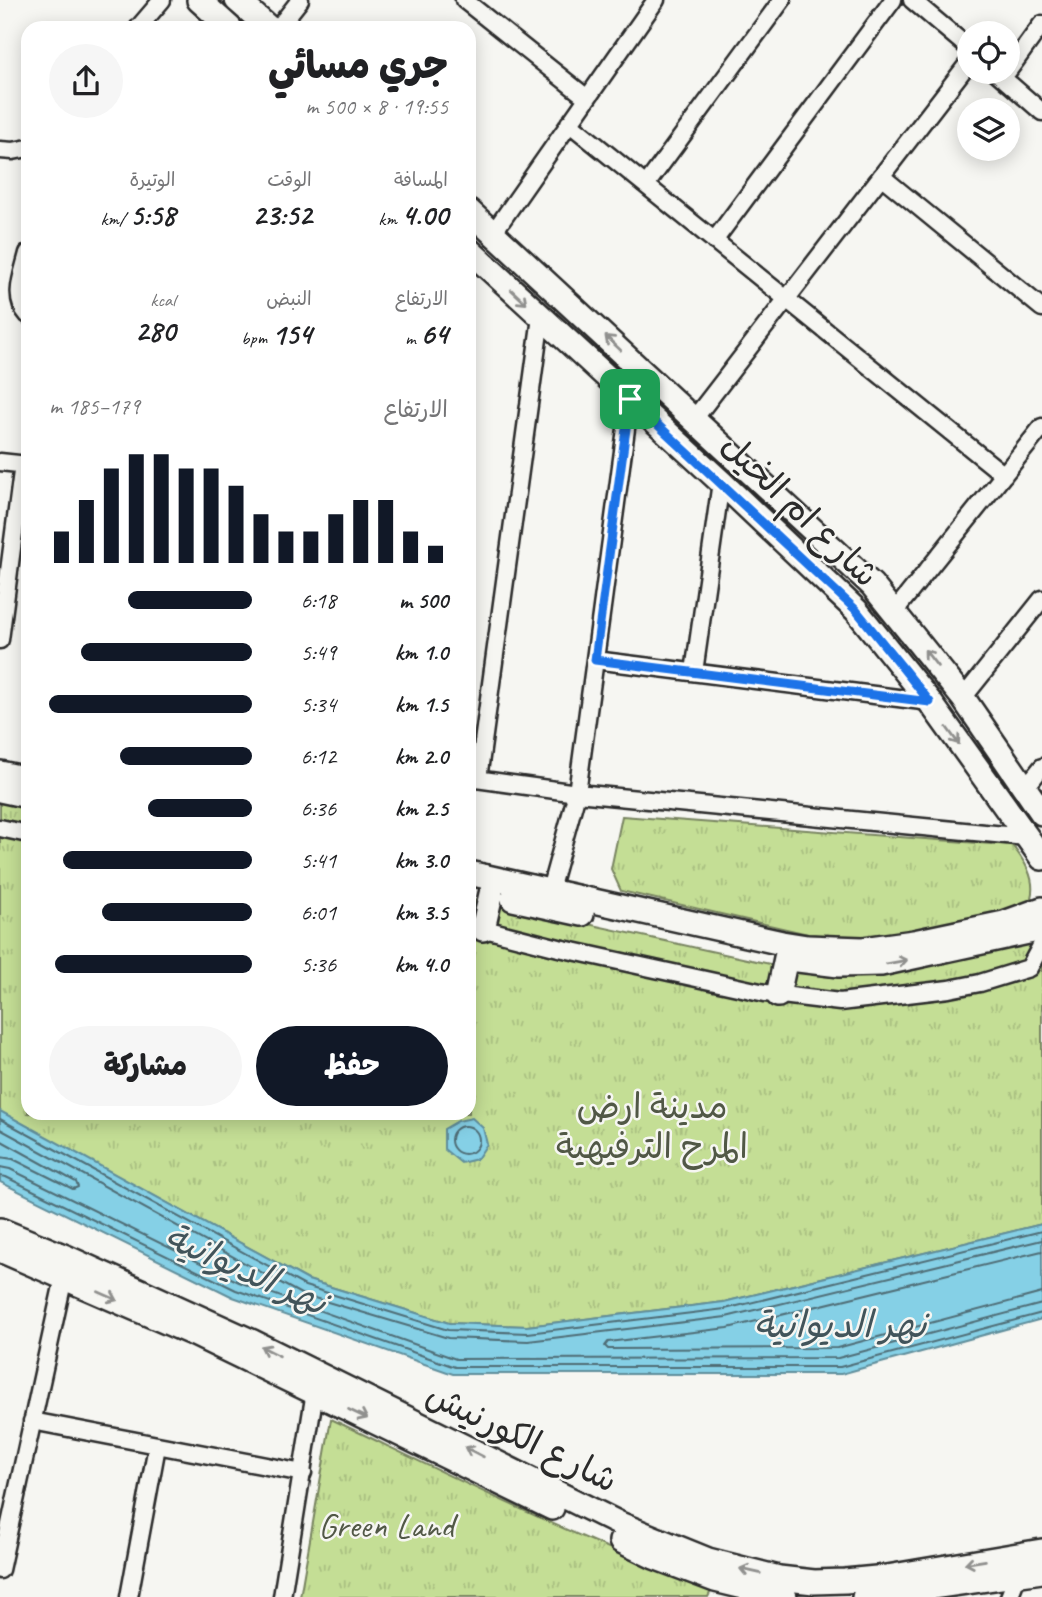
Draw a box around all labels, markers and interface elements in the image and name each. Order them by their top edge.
map controls [957,21,1020,161]
button: locate [957,21,1020,84]
text: جري مسائي [268,42,448,89]
button: share [49,44,123,118]
text: 19:55 · 8 × 500 m [305,92,448,121]
button: layers [957,98,1020,161]
text: الوتيرة [129,168,175,192]
text: الوقت [267,168,312,192]
text: المسافة [394,168,448,192]
text: 5:58 [130,196,175,234]
text: 23:52 [252,196,312,234]
text: 4.00 [402,196,448,234]
text: /km [100,207,130,231]
text: km [378,207,402,231]
text: النبض [266,287,312,311]
text: الارتفاع [395,287,448,311]
text: kcal [150,288,175,312]
one-way arrow [510,288,527,305]
text: 280 [135,312,175,350]
text: 154 [272,315,312,353]
text: 64 [420,315,448,353]
text: bpm [241,326,272,350]
text: m [405,326,420,350]
one-way arrow [604,335,622,351]
pin [600,369,660,429]
icon: arrive [611,380,649,418]
text: 179–185 m [49,392,140,421]
text: الارتفاع [384,395,448,424]
street label: شارع ام الخيل [709,423,889,600]
text: 6:18 [300,586,336,615]
text: 500 m [399,586,448,615]
text: 5:49 [300,638,336,667]
text: 1.0 km [394,638,448,667]
one-way arrow [923,649,938,668]
text: 5:34 [300,690,336,719]
text: 1.5 km [395,690,448,719]
one-way arrow [946,726,961,745]
text: 6:12 [300,742,336,771]
text: 2.0 km [394,742,448,771]
text: 6:36 [300,794,336,823]
text: 2.5 km [395,794,448,823]
text: 5:41 [300,846,336,875]
text: 3.0 km [394,846,448,875]
text: 6:01 [300,898,336,927]
text: 3.5 km [395,898,448,927]
text: 5:36 [300,950,336,979]
text: 4.0 km [394,950,448,979]
one-way arrow [885,954,907,968]
button: مشاركة [49,1026,242,1106]
button: حفظ [256,1026,448,1106]
park label: مدينة ارض المرح الترفيهية [556,1084,748,1170]
water label: نهر الديوانية [158,1212,338,1327]
one-way arrow [97,1290,118,1303]
water label: نهر الديوانية [754,1301,930,1348]
one-way arrow [260,1343,281,1357]
street label: شارع الكورنيش [418,1371,625,1504]
one-way arrow [347,1408,368,1421]
one-way arrow [464,1445,485,1459]
park label: Green Land [318,1503,459,1548]
one-way arrow [964,1555,986,1568]
one-way arrow [739,1564,762,1577]

